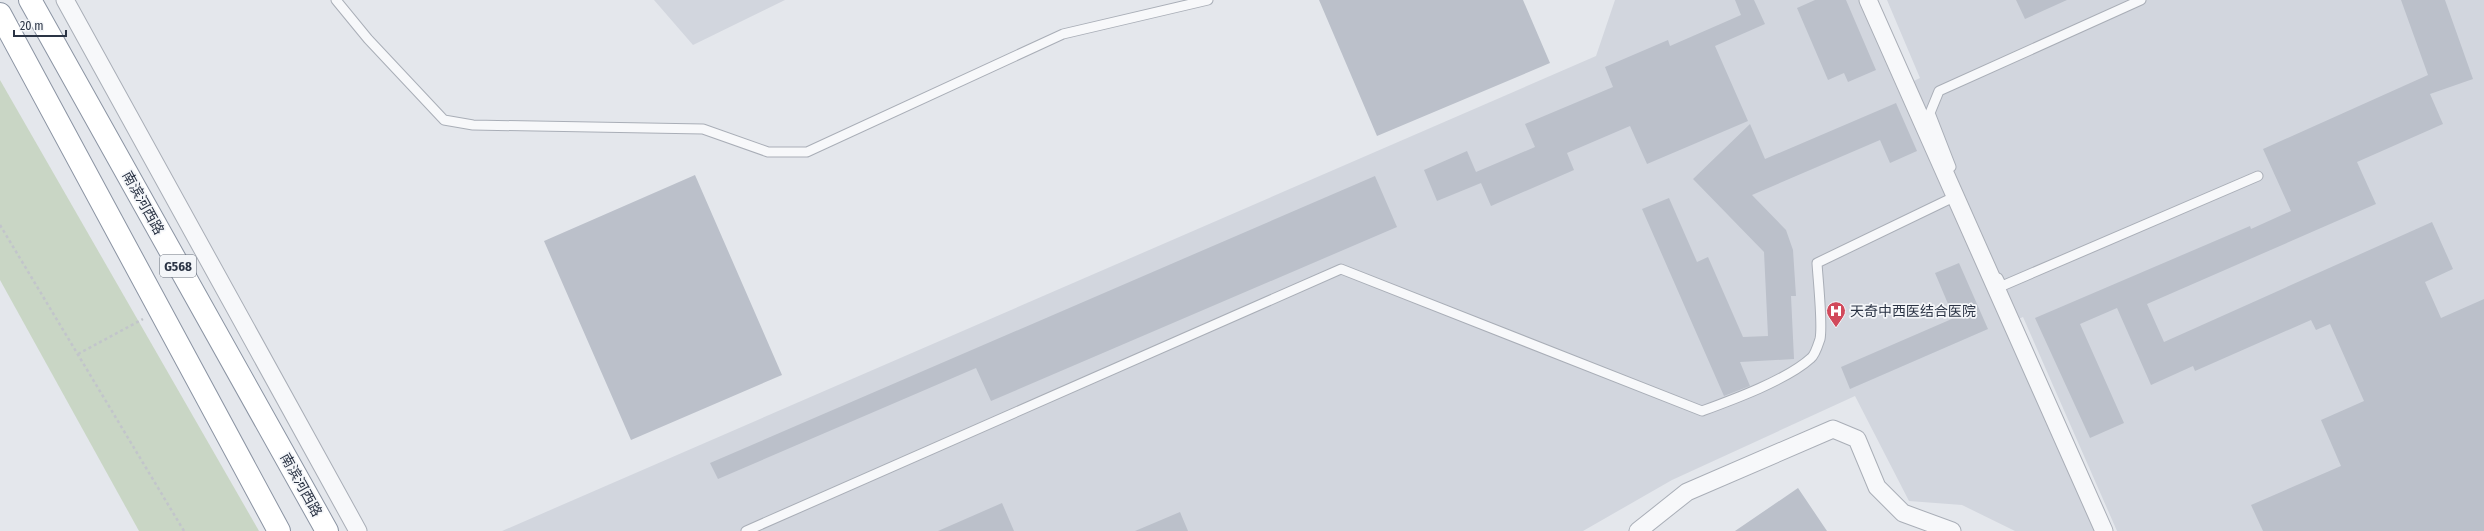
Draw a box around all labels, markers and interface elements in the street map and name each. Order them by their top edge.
scale bar [14,12,66,38]
text: 20 m [20,19,44,33]
street label: 南滨河西路 [119,168,167,238]
road number: G568 [160,255,196,277]
hospital icon: 天奇中西医结合医院 [1825,300,1847,328]
place label: 天奇中西医结合医院 [1850,303,1976,320]
street label: 南滨河西路 [277,450,325,520]

